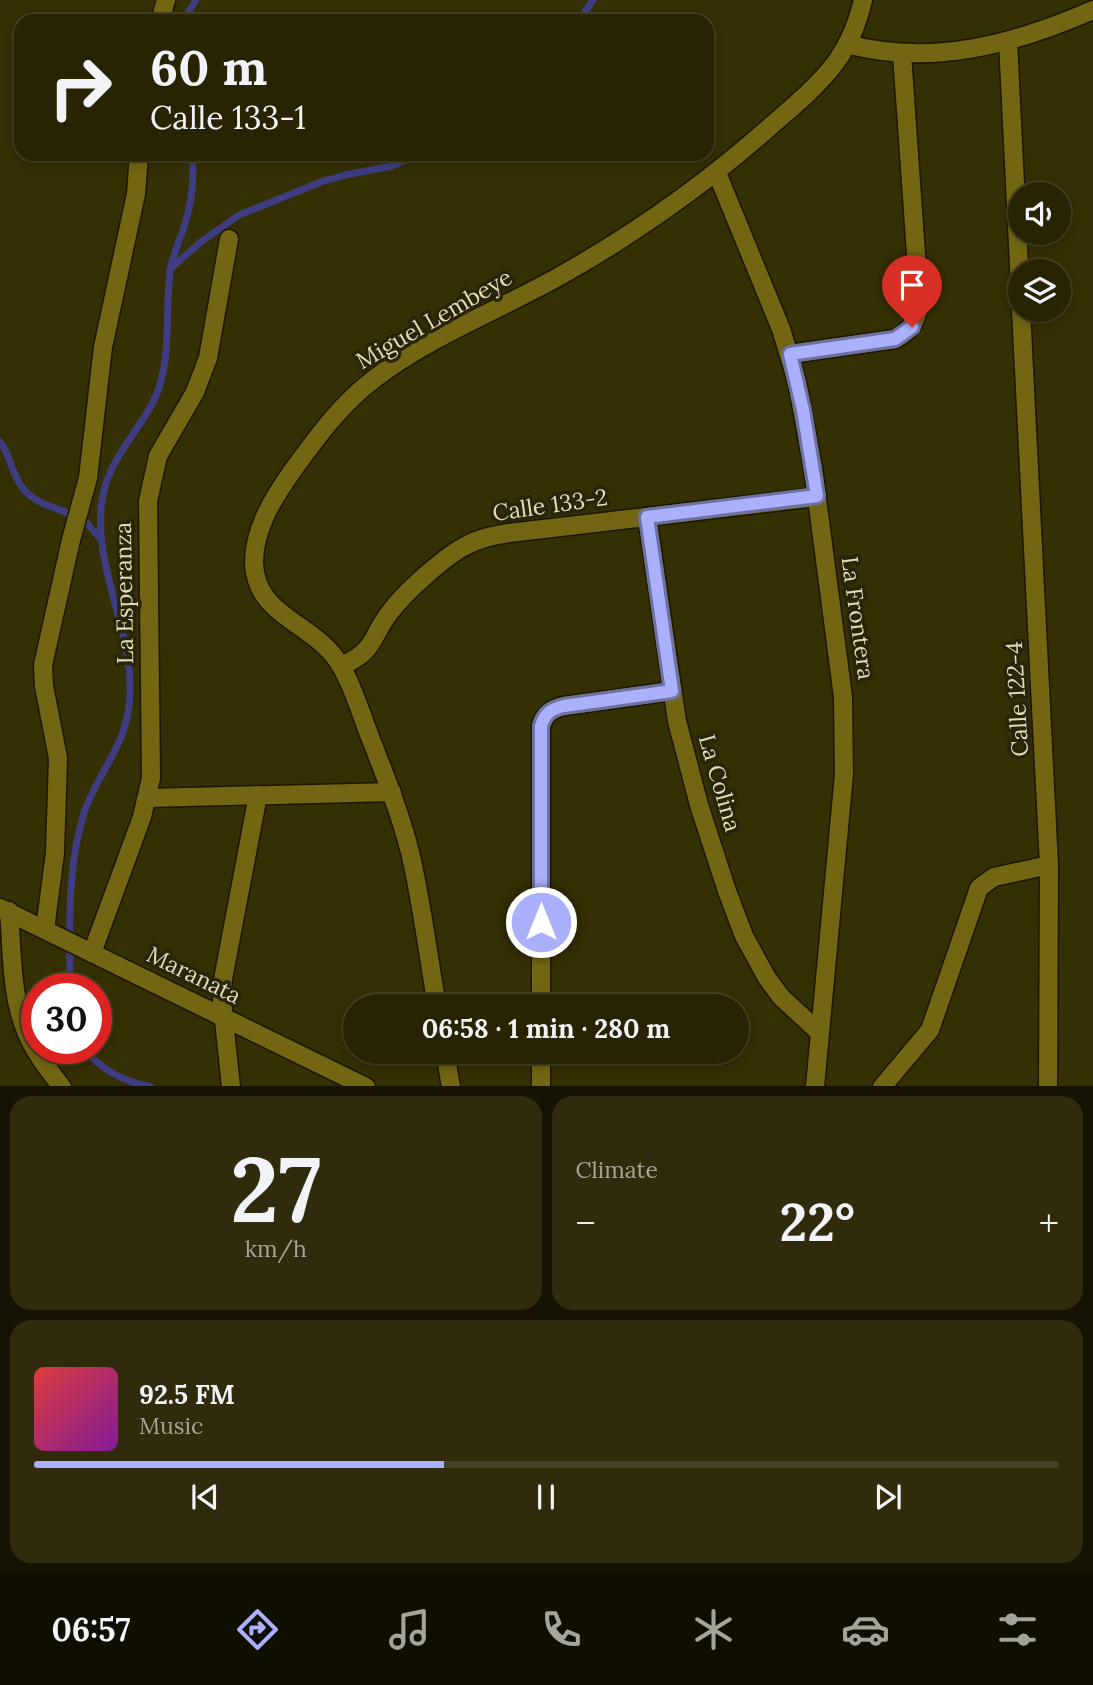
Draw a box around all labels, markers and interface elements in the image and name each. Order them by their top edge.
text: 60 m [150,36,267,98]
icon: right [35,42,126,133]
text: Calle 133-1 [150,97,306,138]
map controls [1008,182,1071,322]
button: sound [1008,182,1071,245]
pin [882,255,942,327]
button: layers [1008,259,1071,322]
street label: Miguel Lembeye [351,262,517,375]
icon: arrive [893,266,931,304]
street label: Calle 133-2 [491,482,609,527]
street label: La Esperanza [108,522,139,664]
street label: La Frontera [835,554,882,682]
street label: Calle 122-4 [999,641,1034,757]
street label: La Colina [693,731,748,835]
position arrow [504,885,578,959]
street label: Maranata [142,939,246,1010]
speed limit sign: 30 [21,973,112,1064]
text: 06:58 · 1 min · 280 m [422,1012,670,1045]
text: 27 [230,1130,321,1247]
text: Climate [576,1155,658,1184]
text: 22° [780,1189,855,1255]
text: − [576,1199,596,1247]
text: + [1039,1199,1059,1247]
text: km/h [245,1234,307,1263]
text: 92.5 FM [139,1378,235,1411]
text: Music [139,1411,203,1440]
icon: previous [186,1478,224,1516]
icon: pause [527,1478,565,1516]
icon: next [869,1478,907,1516]
icon: directions [233,1605,282,1654]
icon: music [385,1605,434,1654]
icon: phone [537,1605,586,1654]
icon: climate [689,1605,738,1654]
icon: car [841,1605,890,1654]
icon: filters [993,1605,1042,1654]
text: 06:57 [51,1609,130,1650]

